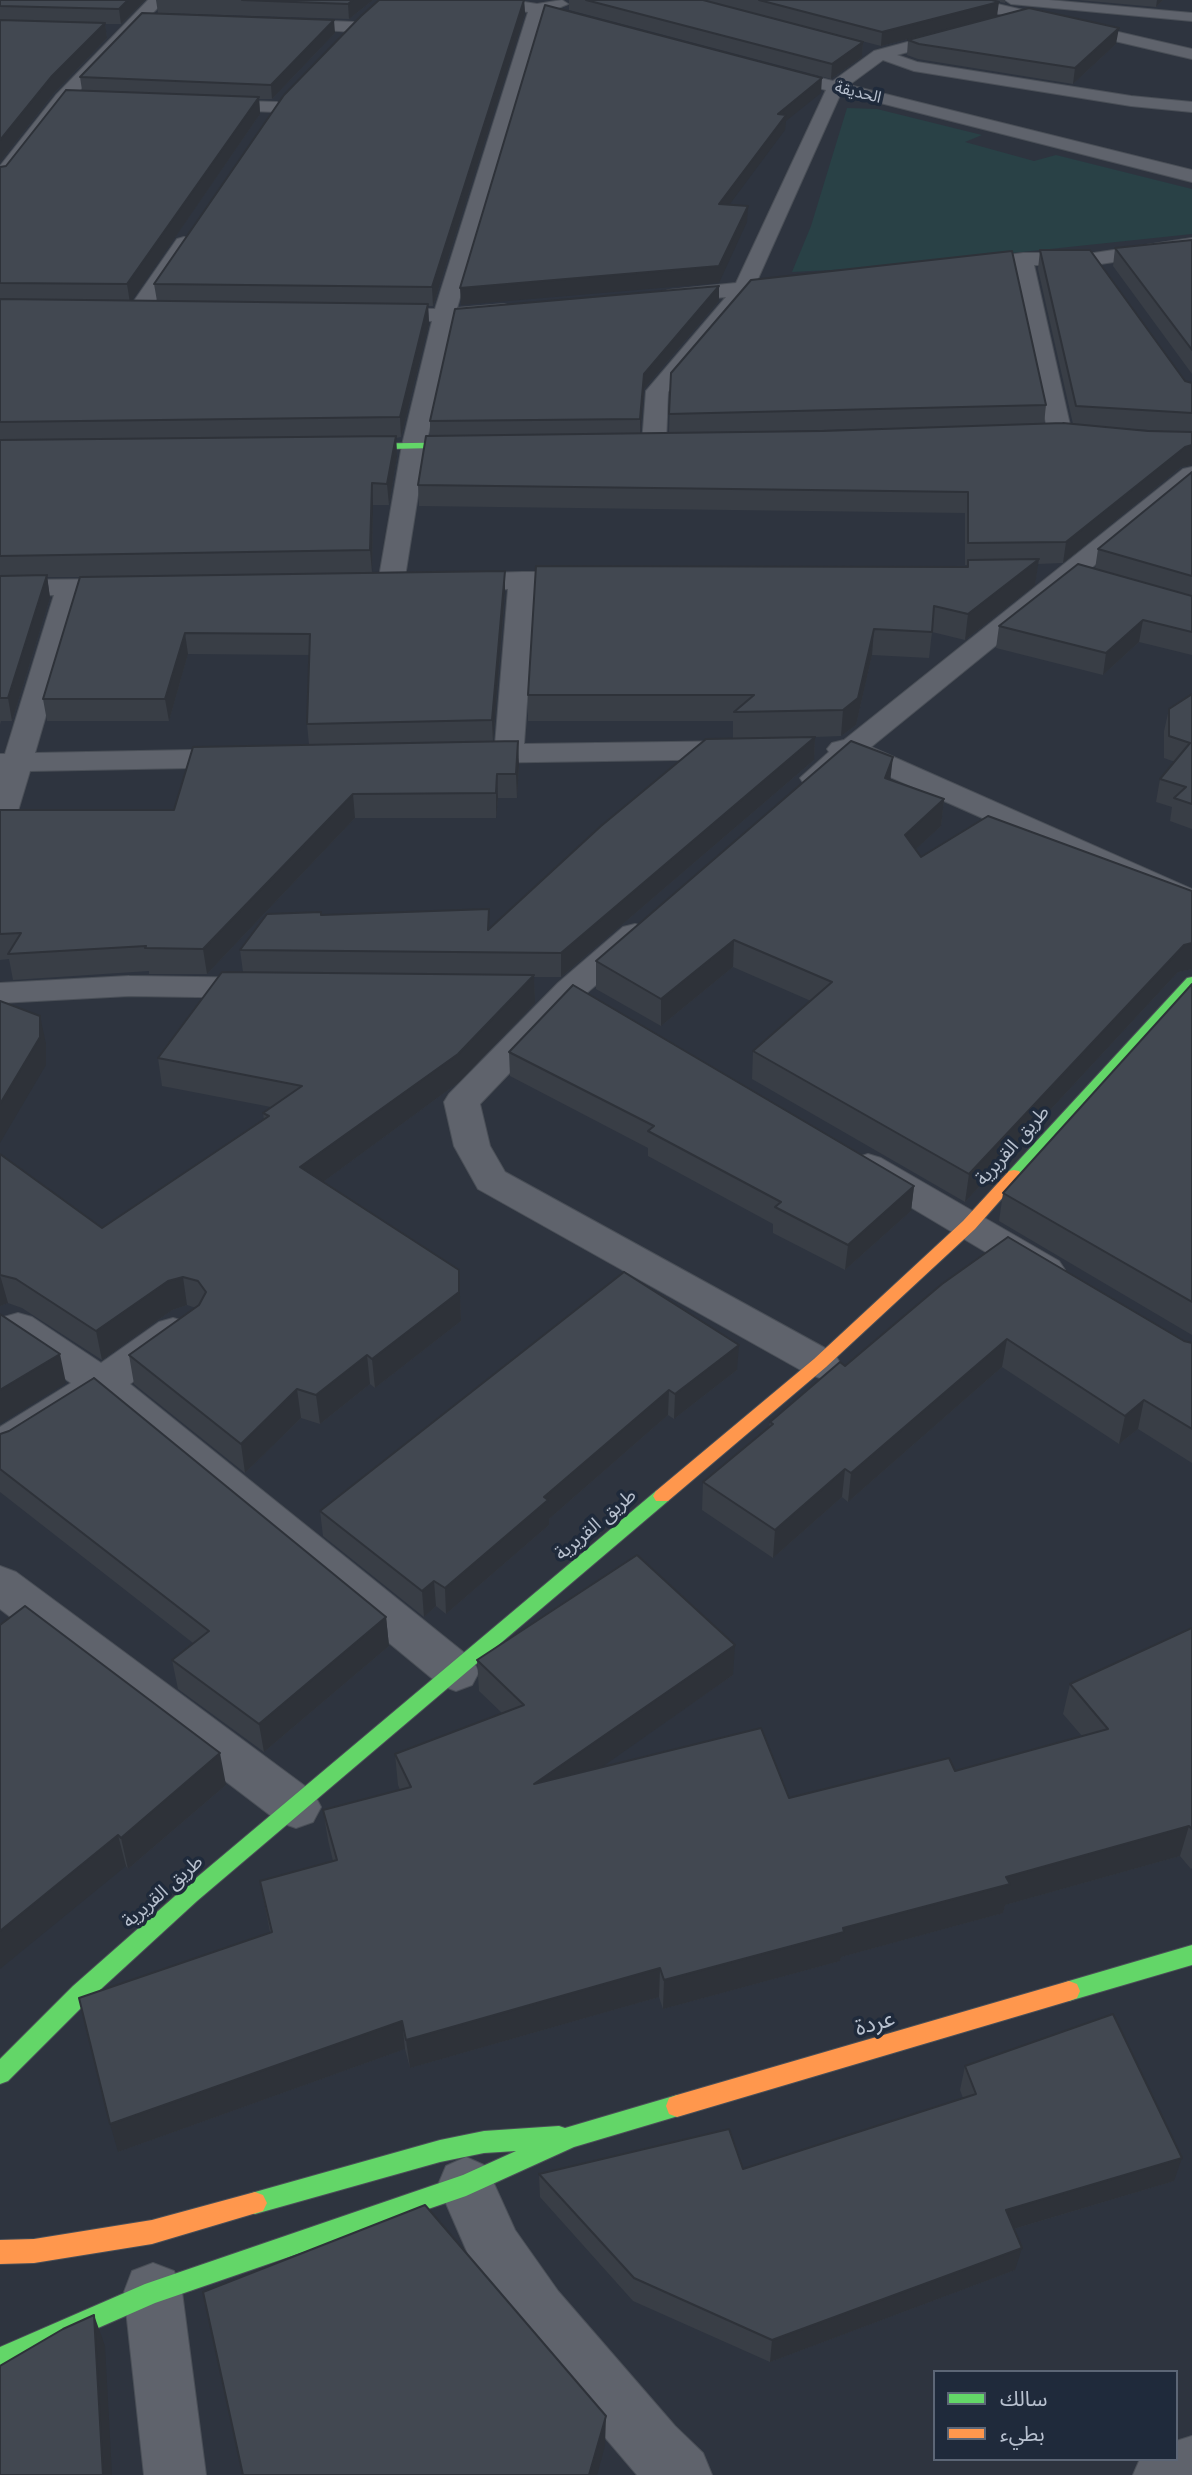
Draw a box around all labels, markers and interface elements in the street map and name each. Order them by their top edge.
street label: الحديقة [833,78,883,108]
street label: طريق القريرية [971,1101,1055,1191]
street label: طريق القريرية [551,1484,641,1566]
street label: طريق القريرية [118,1851,208,1933]
street label: عردة [852,2005,898,2043]
legend [933,2370,1178,2461]
text: سالك [1000,2387,1047,2410]
text: بطيء [1000,2422,1045,2445]

